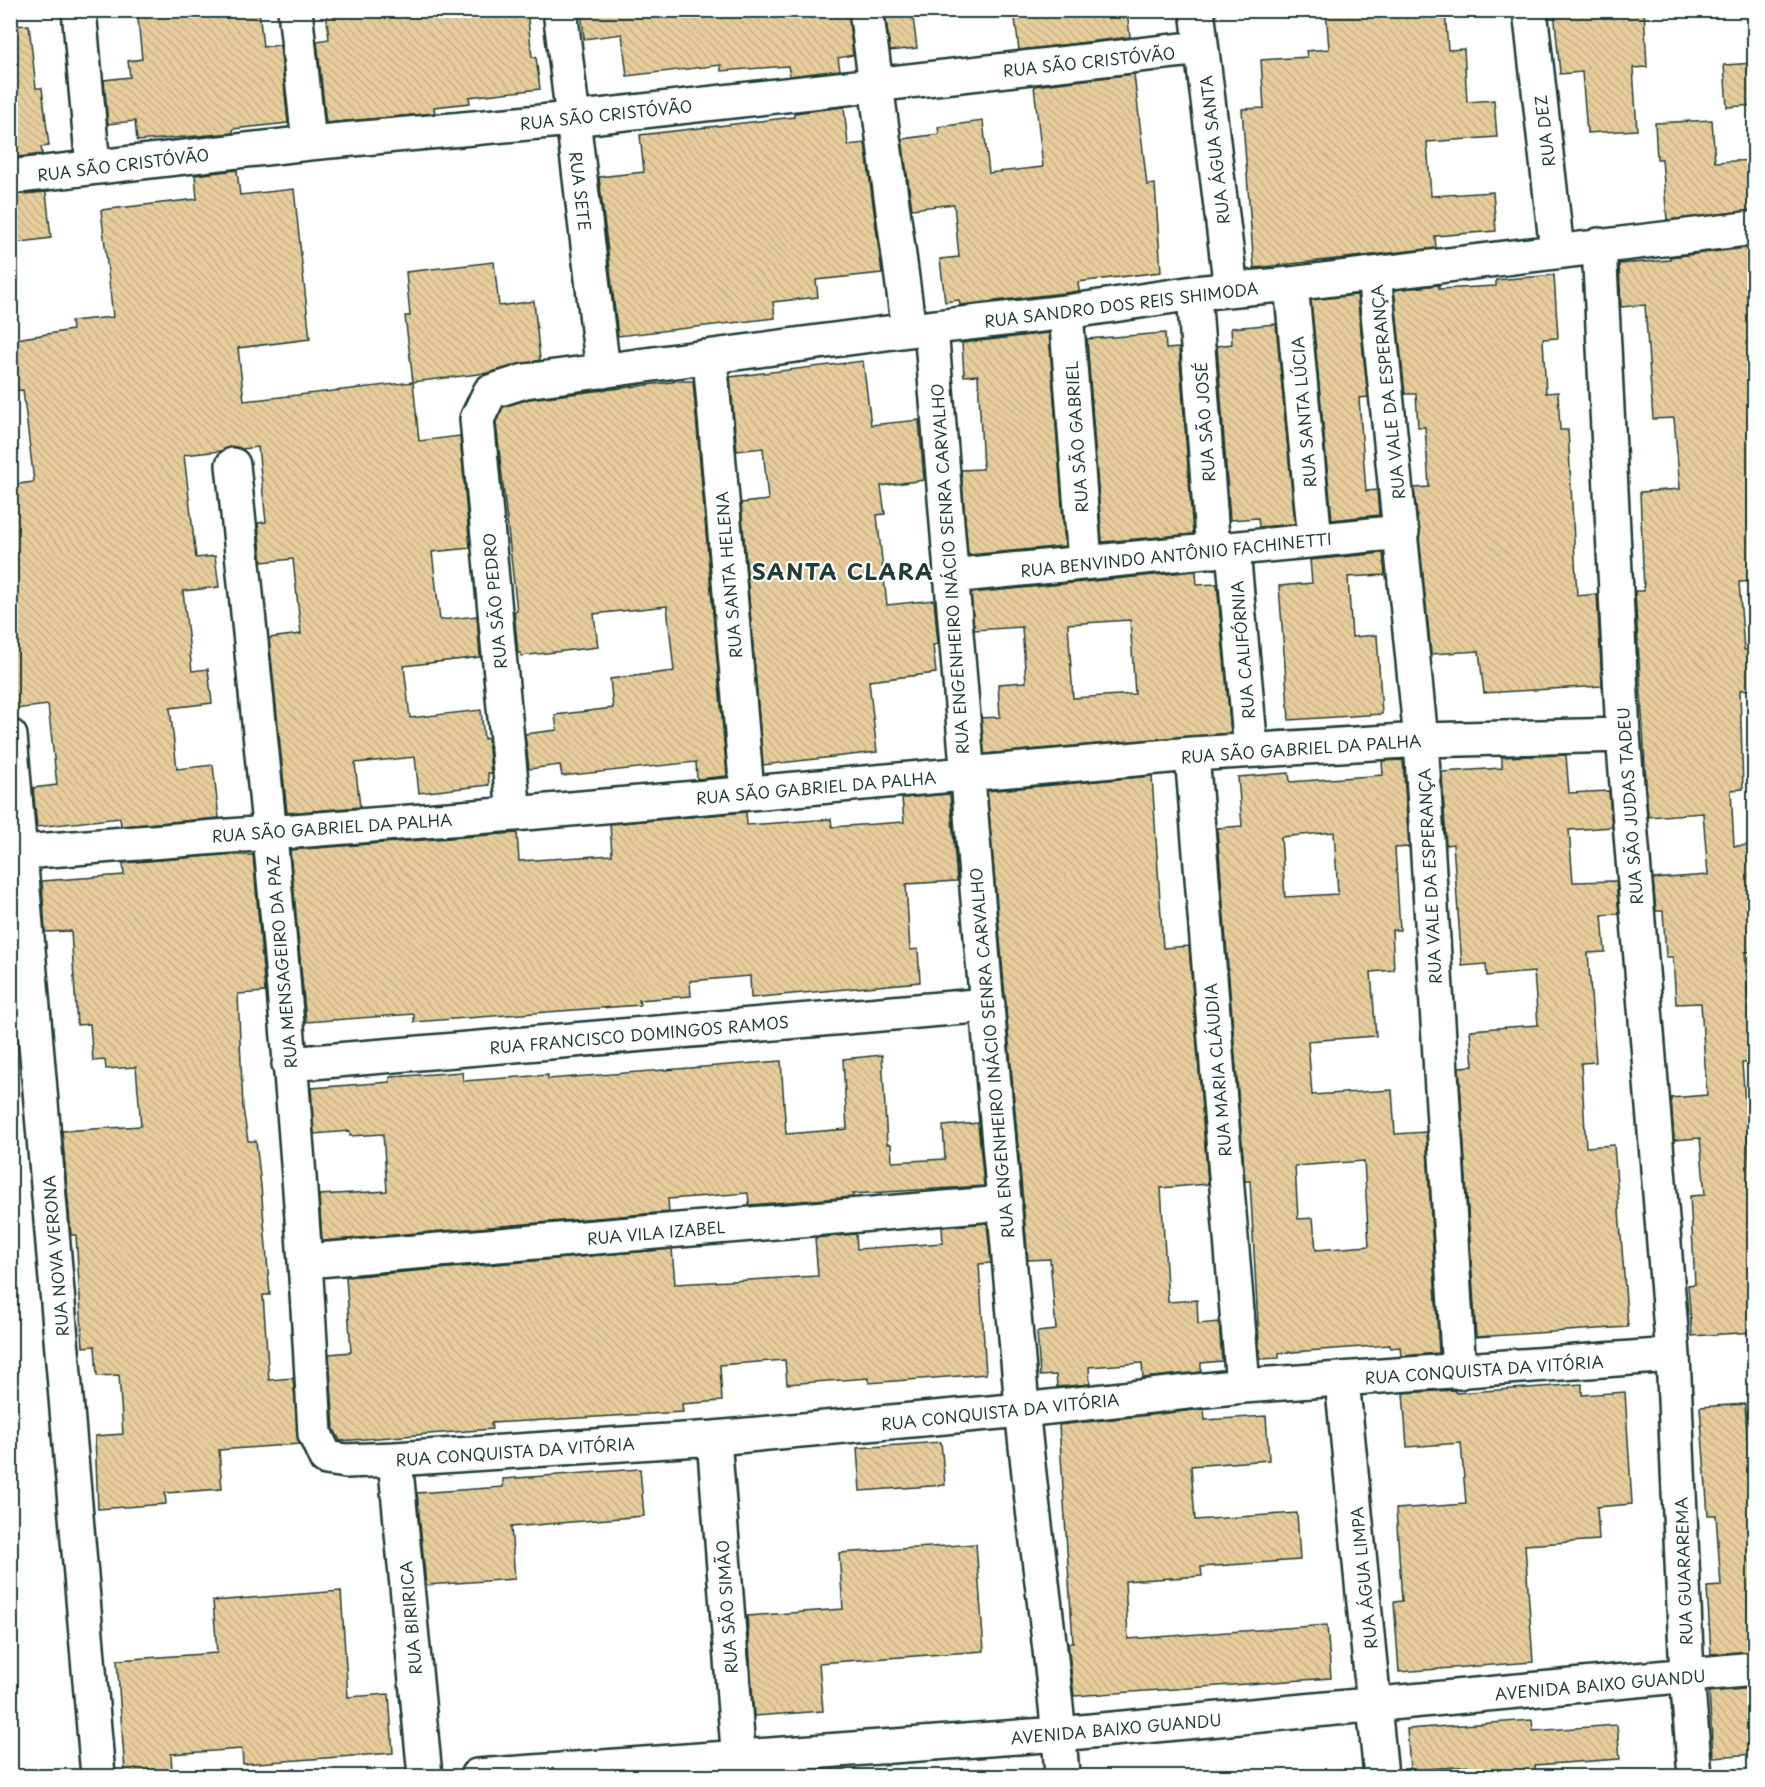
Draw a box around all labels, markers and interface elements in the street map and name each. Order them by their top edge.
street label: RUA SÃO CRISTÓVÃO [1002,40,1176,82]
street label: RUA ÁGUA SANTA [1193,74,1235,226]
street label: RUA SÃO CRISTÓVÃO [519,93,693,135]
street label: RUA DEZ [1528,94,1560,168]
street label: RUA SÃO CRISTÓVÃO [36,142,210,186]
street label: RUA SETE [564,150,598,232]
street label: RUA SANDRO DOS REIS SHIMODA [983,275,1260,333]
street label: RUA VALE DA ESPERANÇA [1364,283,1410,501]
street label: RUA SANTA LÚCIA [1284,335,1322,489]
street label: RUA SÃO GABRIEL [1059,360,1093,514]
street label: RUA SÃO JOSÉ [1188,361,1220,483]
street label: RUA ENGENHEIRO INÁCIO SENRA CARVALHO [924,383,974,755]
street label: RUA SANTA HELENA [709,491,747,659]
street label: RUA BENVINDO ANTÔNIO FACHINETTI [1019,526,1333,582]
street label: RUA SÃO PEDRO [476,532,512,670]
district label: SANTA CLARA [752,554,934,587]
street label: RUA CALIFÓRNIA [1224,580,1260,720]
street label: RUA SÃO JUDAS TADEU [1610,707,1648,905]
street label: RUA SÃO GABRIEL DA PALHA [1180,728,1422,768]
street label: RUA SÃO GABRIEL DA PALHA [695,765,937,809]
street label: RUA VALE DA ESPERANÇA [1411,767,1447,985]
street label: RUA SÃO GABRIEL DA PALHA [211,807,453,847]
street label: RUA MENSAGEIRO DA PAZ [260,854,302,1070]
street label: RUA ENGENHEIRO INÁCIO SENRA CARVALHO [963,867,1019,1239]
street label: RUA MARIA CLÁUDIA [1197,982,1237,1158]
street label: RUA FRANCISCO DOMINGOS RAMOS [488,1009,790,1059]
street label: RUA NOVA VERONA [36,1174,74,1338]
street label: RUA VILA IZABEL [586,1214,726,1250]
street label: RUA CONQUISTA DA VITÓRIA [1364,1349,1604,1389]
street label: RUA CONQUISTA DA VITÓRIA [880,1387,1120,1435]
street label: RUA CONQUISTA DA VITÓRIA [395,1431,635,1471]
street label: RUA GUARAREMA [1668,1496,1698,1646]
street label: RUA ÁGUA LIMPA [1344,1506,1382,1650]
street label: RUA SÃO SIMÃO [709,1539,743,1675]
street label: RUA BIRIRICA [393,1560,427,1676]
street label: AVENIDA BAIXO GUANDU [1494,1663,1706,1705]
street label: AVENIDA BAIXO GUANDU [1010,1707,1222,1749]

